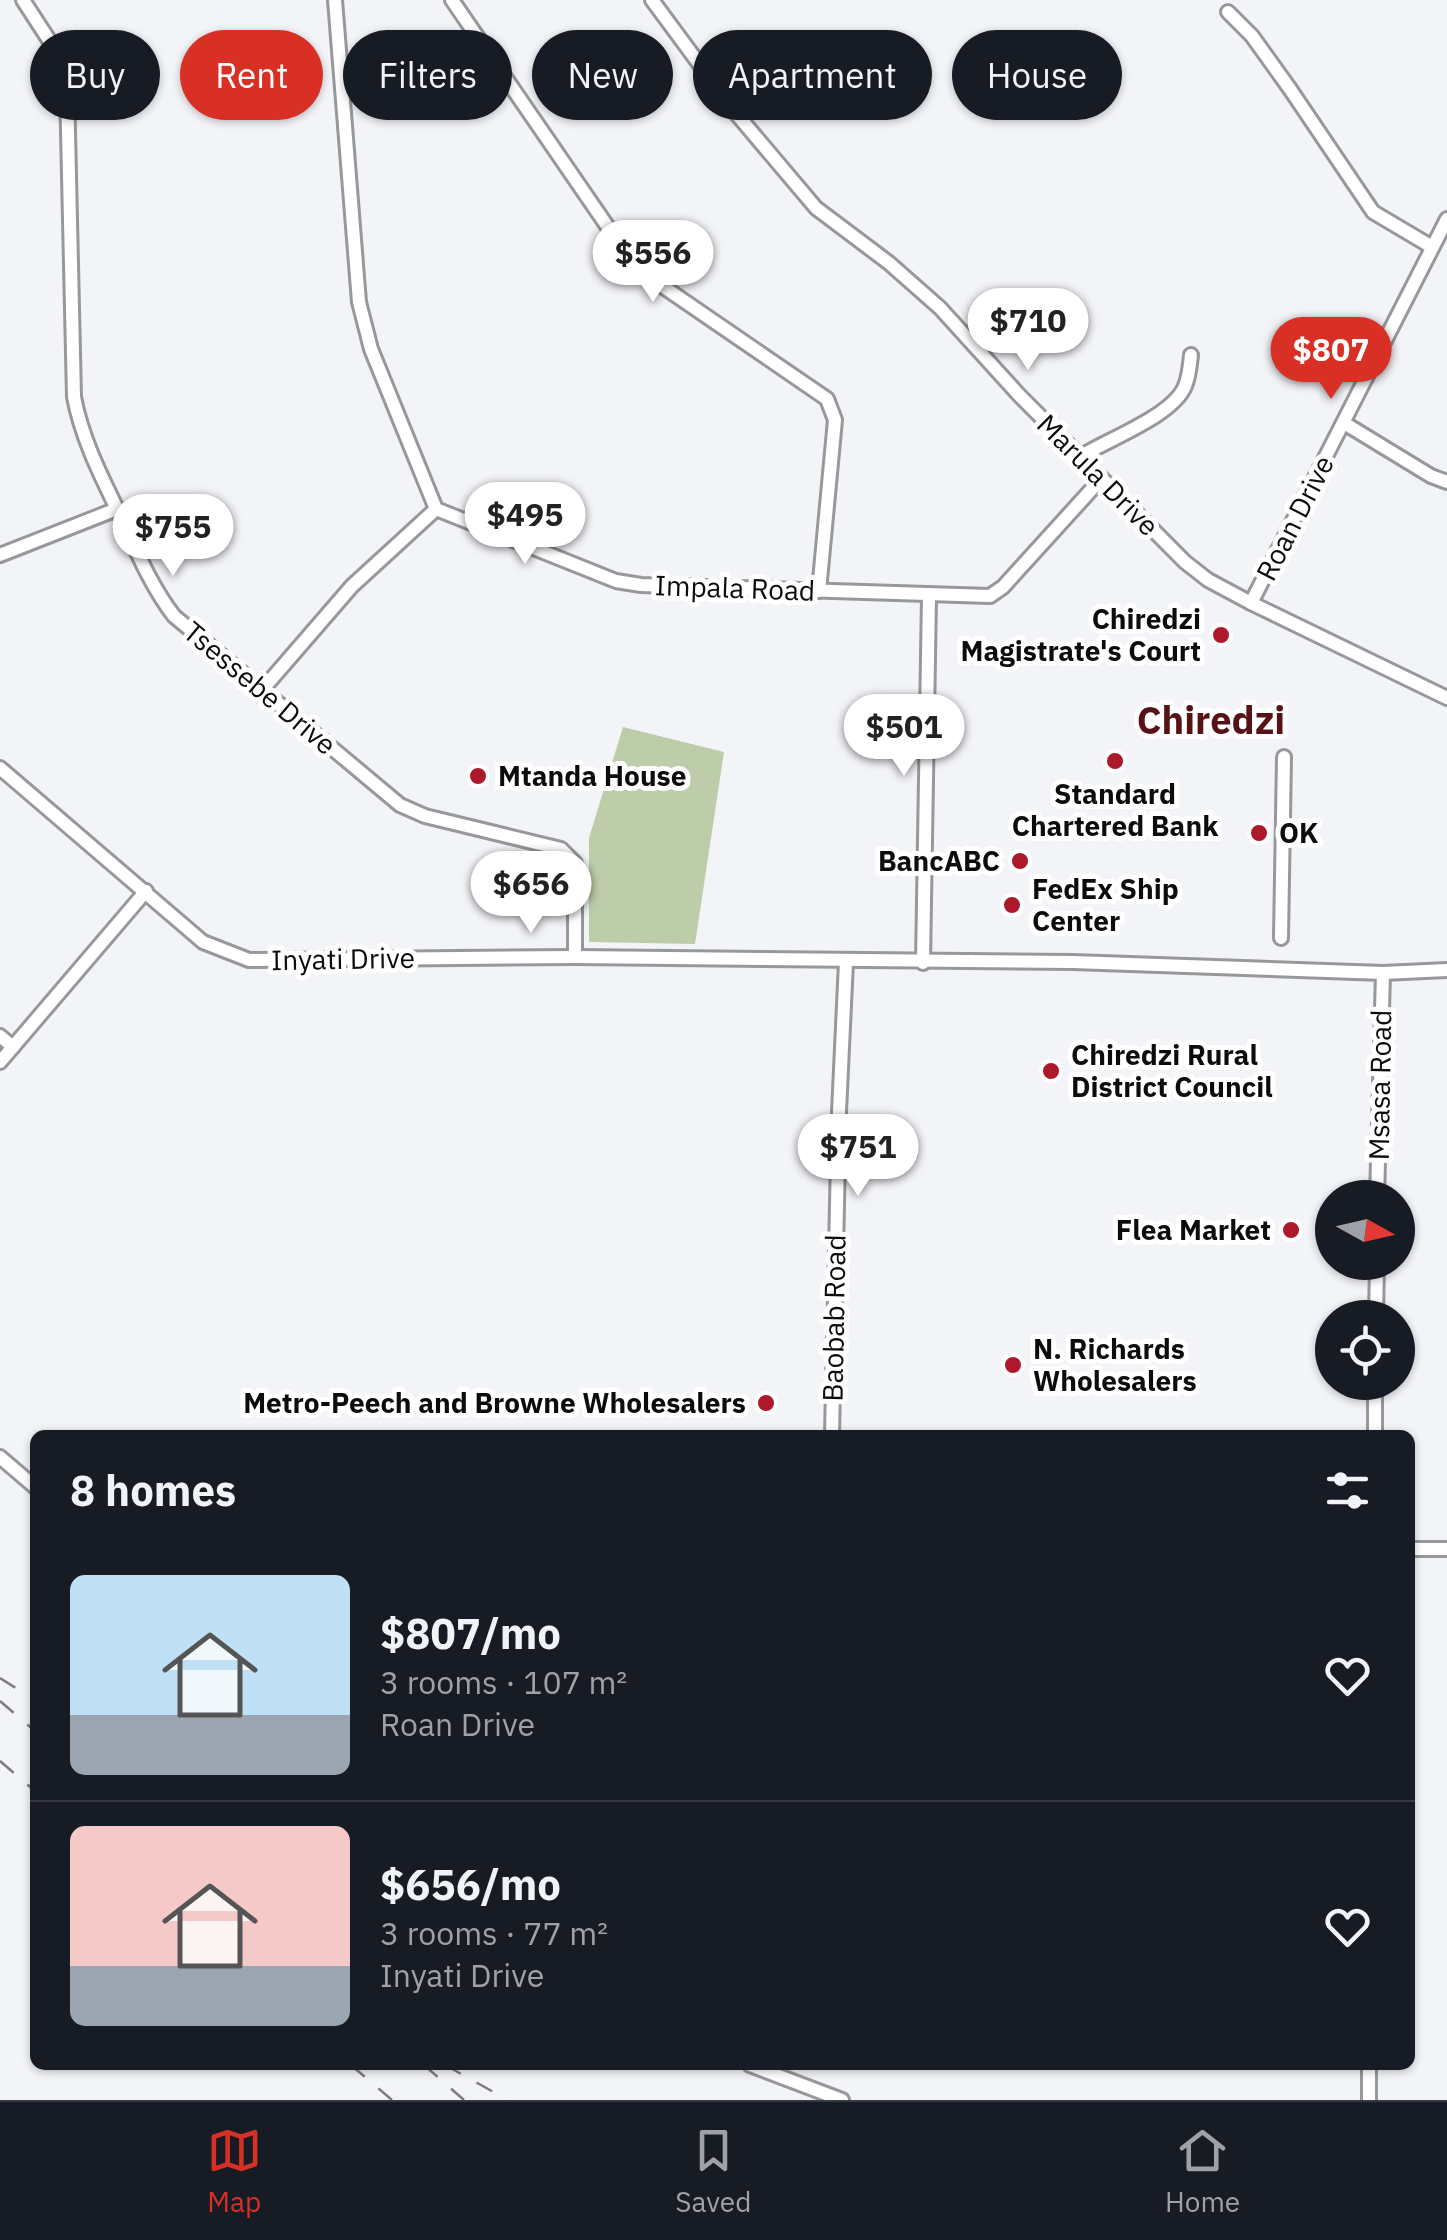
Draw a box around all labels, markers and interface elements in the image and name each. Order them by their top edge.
chip: Buy [30,30,160,120]
chip: Rent [180,30,323,120]
chip: Filters [343,30,512,120]
chip: New [532,30,673,120]
chip: Apartment [693,30,932,120]
chip: House [952,30,1122,120]
pin: $556 [594,220,712,305]
text: $556 [615,231,691,273]
pin: $710 [969,288,1087,373]
text: $710 [990,299,1066,341]
pin: $807 [1272,317,1390,402]
text: $807 [1293,328,1369,370]
street label: Marula Drive [1029,406,1167,544]
street label: Roan Drive [1247,449,1342,587]
pin: $495 [466,482,584,567]
text: $495 [487,493,563,535]
pin: $755 [114,494,232,579]
text: $755 [135,505,211,547]
street label: Impala Road [654,566,816,609]
place label: Chiredzi Magistrate's Court [961,600,1201,669]
street label: Tsessebe Drive [176,613,345,762]
marker: Chiredzi Magistrate's Court [1210,624,1232,646]
pin: $501 [845,694,963,779]
district label: Chiredzi [1137,695,1285,744]
text: $501 [866,705,942,747]
marker: Standard Chartered Bank [1104,750,1126,772]
place label: Mtanda House [498,757,686,794]
marker: Mtanda House [467,765,489,787]
place label: Standard Chartered Bank [1012,775,1219,844]
place label: OK [1279,814,1319,851]
marker: OK [1248,822,1270,844]
place label: BancABC [878,842,1000,879]
marker: BancABC [1009,850,1031,872]
pin: $656 [472,851,590,936]
text: $656 [493,862,569,904]
place label: FedEx Ship Center [1032,870,1179,939]
marker: FedEx Ship Center [1001,894,1023,916]
street label: Inyati Drive [271,939,415,978]
street label: Msasa Road [1360,1009,1399,1161]
place label: Chiredzi Rural District Council [1071,1036,1273,1105]
marker: Chiredzi Rural District Council [1040,1060,1062,1082]
pin: $751 [799,1114,917,1199]
text: $751 [820,1125,896,1167]
north arrow [1315,1180,1415,1280]
map controls [1315,1180,1415,1400]
place label: Flea Market [1116,1211,1271,1248]
marker: Flea Market [1280,1219,1302,1241]
street label: Baobab Road [814,1234,853,1402]
button: locate [1315,1300,1415,1400]
place label: N. Richards Wholesalers [1033,1330,1197,1399]
marker: N. Richards Wholesalers [1002,1354,1024,1376]
place label: Metro-Peech and Browne Wholesalers [243,1384,746,1421]
marker: Metro-Peech and Browne Wholesalers [755,1392,777,1414]
text: 8 homes [70,1463,236,1518]
icon: filters [1320,1463,1375,1518]
text: $807/mo [380,1606,561,1661]
icon: home [150,1615,270,1735]
icon: heart [1320,1648,1375,1703]
text: 3 rooms · 107 m² [380,1661,627,1703]
text: Roan Drive [380,1703,535,1745]
text: $656/mo [380,1857,561,1912]
icon: home [150,1866,270,1986]
icon: heart [1320,1899,1375,1954]
text: 3 rooms · 77 m² [380,1912,608,1954]
text: Inyati Drive [380,1954,544,1996]
tab: Map [207,2123,262,2220]
tab: Saved [675,2123,751,2220]
tab: Home [1165,2123,1240,2220]

